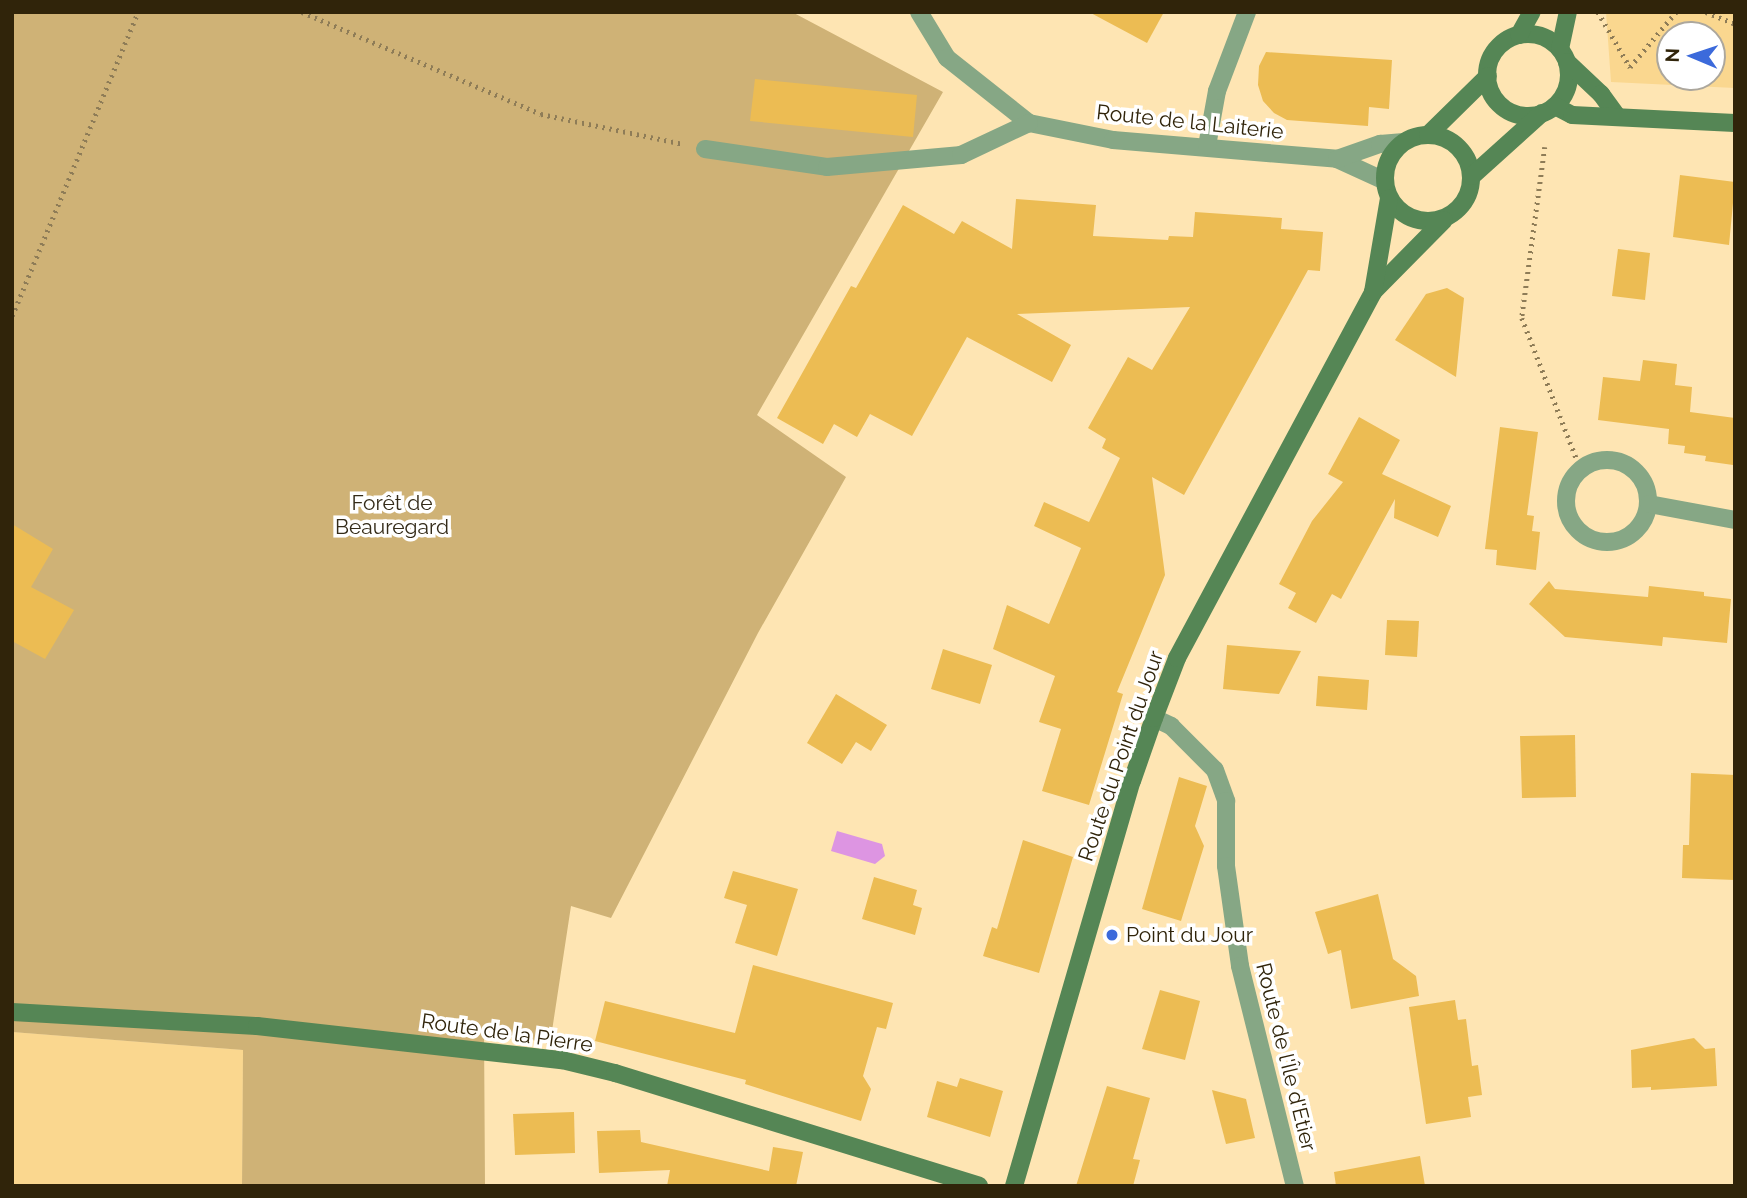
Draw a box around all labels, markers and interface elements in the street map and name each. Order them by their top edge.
north arrow [1656,21,1726,91]
text: N [1661,48,1683,63]
street label: Route de la Laiterie [1095,100,1285,144]
park label: Forêt de Beauregard [335,490,449,540]
street label: Route du Point du Jour [1073,647,1169,865]
place label: Point du Jour [1126,922,1254,948]
marker: Point du Jour [1104,927,1120,943]
street label: Route de l'Île d'Etier [1250,960,1322,1154]
street label: Route de la Pierre [420,1008,594,1058]

